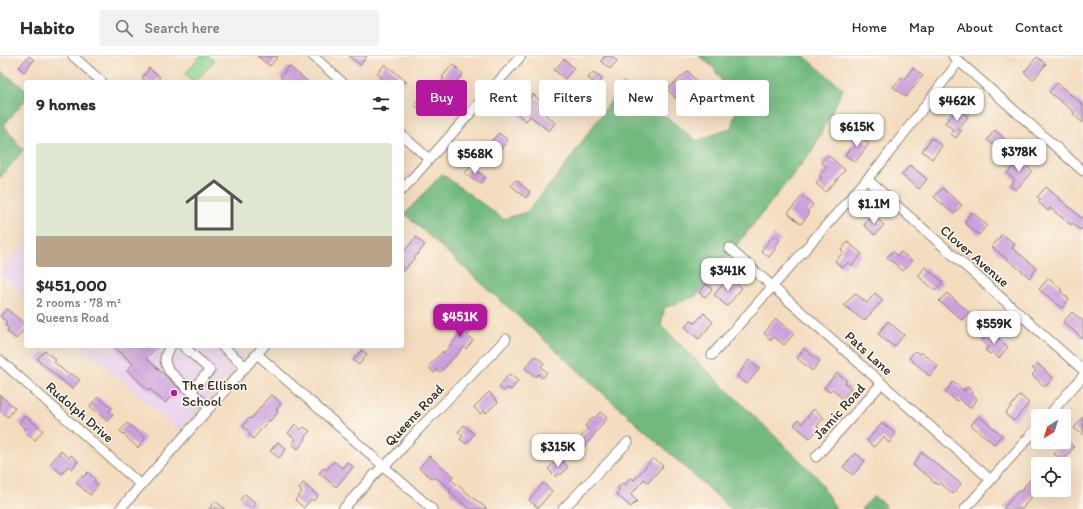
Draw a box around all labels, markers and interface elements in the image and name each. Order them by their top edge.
search box [99,10,379,46]
text: Habito [20,16,75,39]
icon: search [113,17,135,39]
text: Search here [145,19,220,37]
text: Home [852,19,887,36]
text: Map [909,19,935,36]
text: About [957,19,993,36]
text: Contact [1015,19,1063,36]
chip: Buy [416,80,467,116]
chip: Rent [475,80,531,116]
chip: Filters [539,80,606,116]
chip: New [614,80,668,116]
chip: Apartment [676,80,769,116]
pin: $462K [929,88,985,122]
icon: filters [370,93,392,115]
text: $462K [939,93,975,108]
text: 9 homes [36,94,96,114]
pin: $615K [829,114,885,148]
text: $615K [840,119,874,134]
pin: $378K [991,139,1047,173]
pin: $568K [447,141,503,175]
text: $378K [1001,144,1037,159]
text: $568K [457,146,493,161]
icon: home [178,169,250,241]
pin: $1.1M [846,191,902,225]
text: $1.1M [858,196,890,211]
street label: Clover Avenue [937,222,1013,291]
pin: $341K [700,258,756,292]
text: $341K [710,263,746,278]
text: $451,000 [36,275,107,295]
text: 2 rooms · 78 m² [36,295,121,310]
pin: $451K [432,304,488,338]
text: $451K [442,309,478,324]
text: Queens Road [36,310,109,325]
pin: $559K [966,311,1022,345]
text: $559K [976,316,1012,331]
street label: Pats Lane [841,328,896,379]
place label: The Ellison School [182,377,248,410]
street label: Rudolph Drive [42,378,117,447]
street label: Jamic Road [810,380,869,443]
street label: Queens Road [381,381,448,450]
marker: The Ellison School [169,388,179,398]
north arrow [1031,409,1071,449]
map controls [1031,409,1071,497]
pin: $315K [530,434,586,468]
text: $315K [541,439,575,454]
button: locate [1031,457,1071,497]

